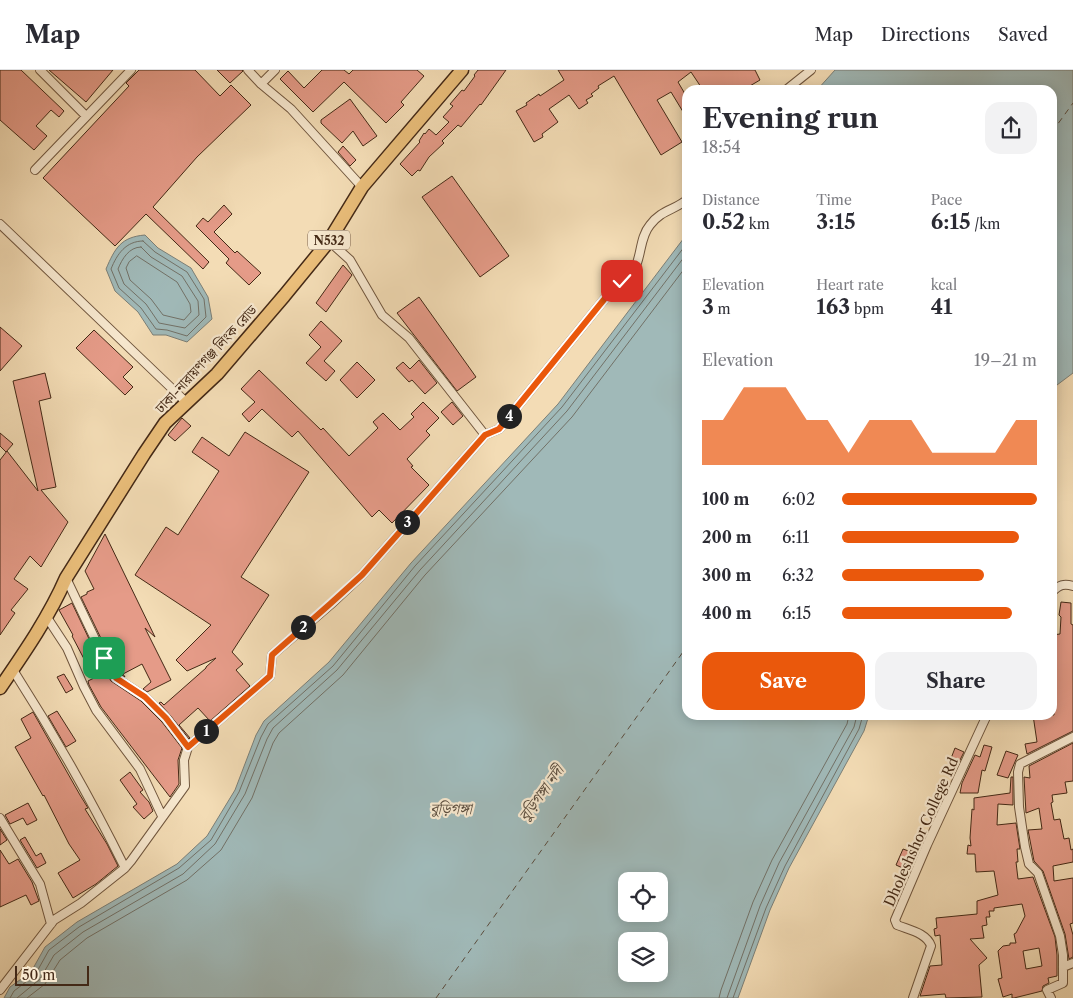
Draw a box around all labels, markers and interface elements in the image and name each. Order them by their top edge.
text: Map [25,20,80,49]
text: Map [814,24,853,46]
text: Directions [881,24,970,46]
text: Saved [998,24,1048,46]
text: Evening run [702,101,878,135]
button: share [985,102,1037,154]
text: 18:54 [702,137,741,157]
text: Distance [702,191,760,209]
text: Time [816,191,852,209]
text: Pace [931,191,962,209]
text: 0.52 [702,209,745,234]
text: 3:15 [816,209,855,234]
text: 6:15 [931,209,970,234]
text: km [745,215,770,233]
text: /km [970,215,1000,233]
road number: N532 [308,230,350,250]
pin [601,260,643,302]
icon: check [608,267,636,295]
text: Elevation [702,276,765,294]
text: Heart rate [816,276,884,294]
text: kcal [931,276,957,294]
text: 3 [702,294,714,319]
text: 163 [816,294,850,319]
text: 41 [931,294,953,319]
street label: ঢাকা-নারায়ণগঞ্জ লিংক রোড [151,300,262,417]
text: m [714,300,731,318]
text: bpm [850,300,884,318]
text: Elevation [702,350,773,370]
text: 19–21 m [974,350,1037,370]
pin: 4 [496,404,522,428]
text: 4 [505,407,514,425]
text: 100 m [702,489,749,509]
text: 6:02 [782,489,815,509]
pin: 3 [394,510,420,534]
text: 3 [404,513,411,531]
text: 200 m [702,527,752,547]
text: 6:11 [782,527,809,547]
text: 300 m [702,565,751,585]
text: 6:32 [782,565,814,585]
text: 400 m [702,603,752,623]
text: 6:15 [782,603,811,623]
pin: 2 [290,614,316,640]
text: 2 [299,618,308,636]
pin [83,637,125,679]
icon: arrive [90,644,118,672]
button: Save [702,652,865,710]
button: Share [875,652,1037,710]
pin: 1 [194,718,218,744]
text: 1 [203,722,210,740]
street label: Dholeshshor College Rd [880,754,962,909]
water label: বুড়িগঙ্গা নদী [514,760,569,825]
water label: বুড়িগঙ্গা [430,799,474,818]
map controls [618,872,668,982]
button: locate [618,872,668,922]
button: layers [618,932,668,982]
scale bar [15,963,89,986]
text: 50 m [22,966,55,984]

